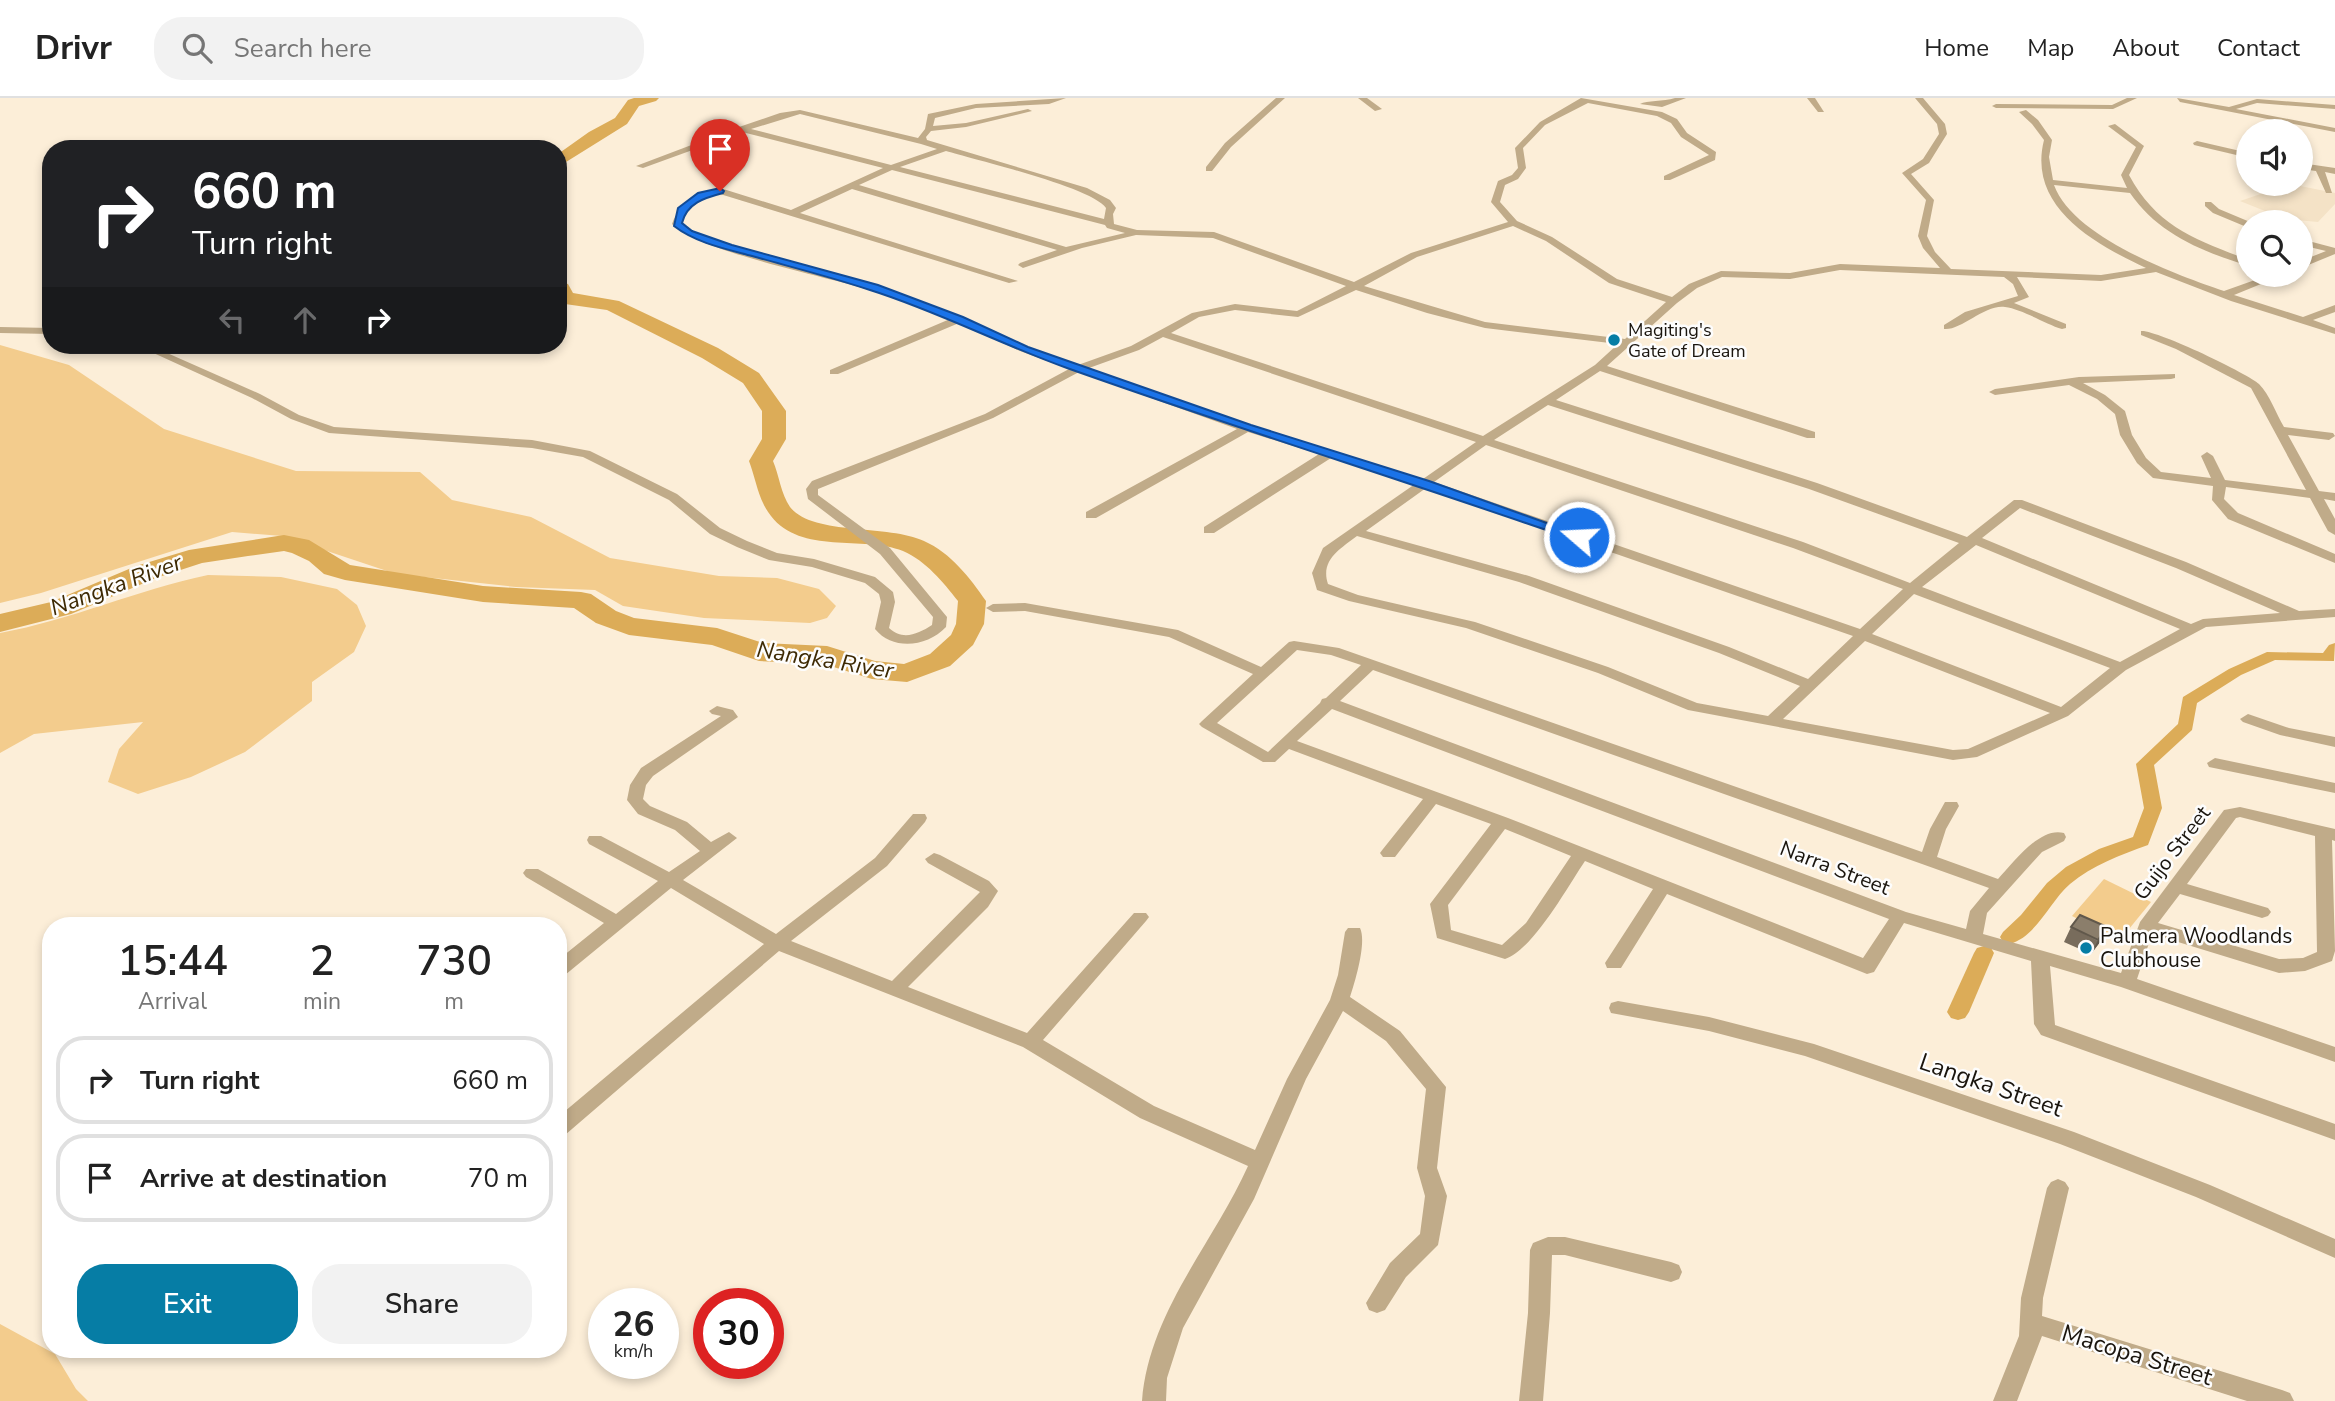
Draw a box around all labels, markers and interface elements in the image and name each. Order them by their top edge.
search box [154,17,644,80]
text: Drivr [35,26,112,71]
icon: search [178,29,216,67]
text: Search here [234,31,372,66]
text: Home [1924,32,1989,64]
text: Map [2027,32,2074,64]
text: About [2112,32,2179,64]
text: Contact [2217,32,2300,64]
pin [690,119,750,191]
map controls [2236,119,2313,287]
button: sound [2236,119,2313,196]
icon: arrive [701,130,739,168]
text: 660 m [192,158,336,225]
icon: right [77,168,168,259]
button: search [2236,210,2313,287]
text: Turn right [192,222,332,265]
icon: left [213,301,251,339]
icon: ahead [286,301,324,339]
icon: right [359,301,397,339]
place label: Magiting's Gate of Dream [1628,318,1746,363]
marker: Magiting's Gate of Dream [1606,332,1622,348]
position arrow [1542,500,1616,574]
water label: Nangka River [46,547,187,623]
water label: Nangka River [754,634,896,686]
street label: Guijo Street [2127,800,2217,906]
street label: Narra Street [1776,834,1894,902]
place label: Palmera Woodlands Clubhouse [2100,922,2292,974]
text: 15:44 [117,933,228,990]
text: 2 [309,933,335,990]
text: 730 [416,933,492,990]
marker: Palmera Woodlands Clubhouse [2078,940,2094,956]
text: Arrival [138,986,207,1017]
text: min [303,986,341,1017]
text: m [444,986,464,1017]
street label: Langka Street [1915,1046,2068,1125]
icon: right [81,1061,119,1099]
text: Turn right [140,1063,259,1098]
text: 660 m [452,1063,528,1098]
icon: arrive [81,1159,119,1197]
text: Arrive at destination [140,1161,387,1196]
text: 70 m [468,1161,528,1196]
button: Exit [77,1264,298,1344]
button: Share [312,1264,532,1344]
speed limit sign: 30 [693,1288,784,1379]
text: 26 [612,1301,655,1348]
street label: Macopa Street [2058,1317,2217,1393]
text: km/h [614,1339,653,1363]

